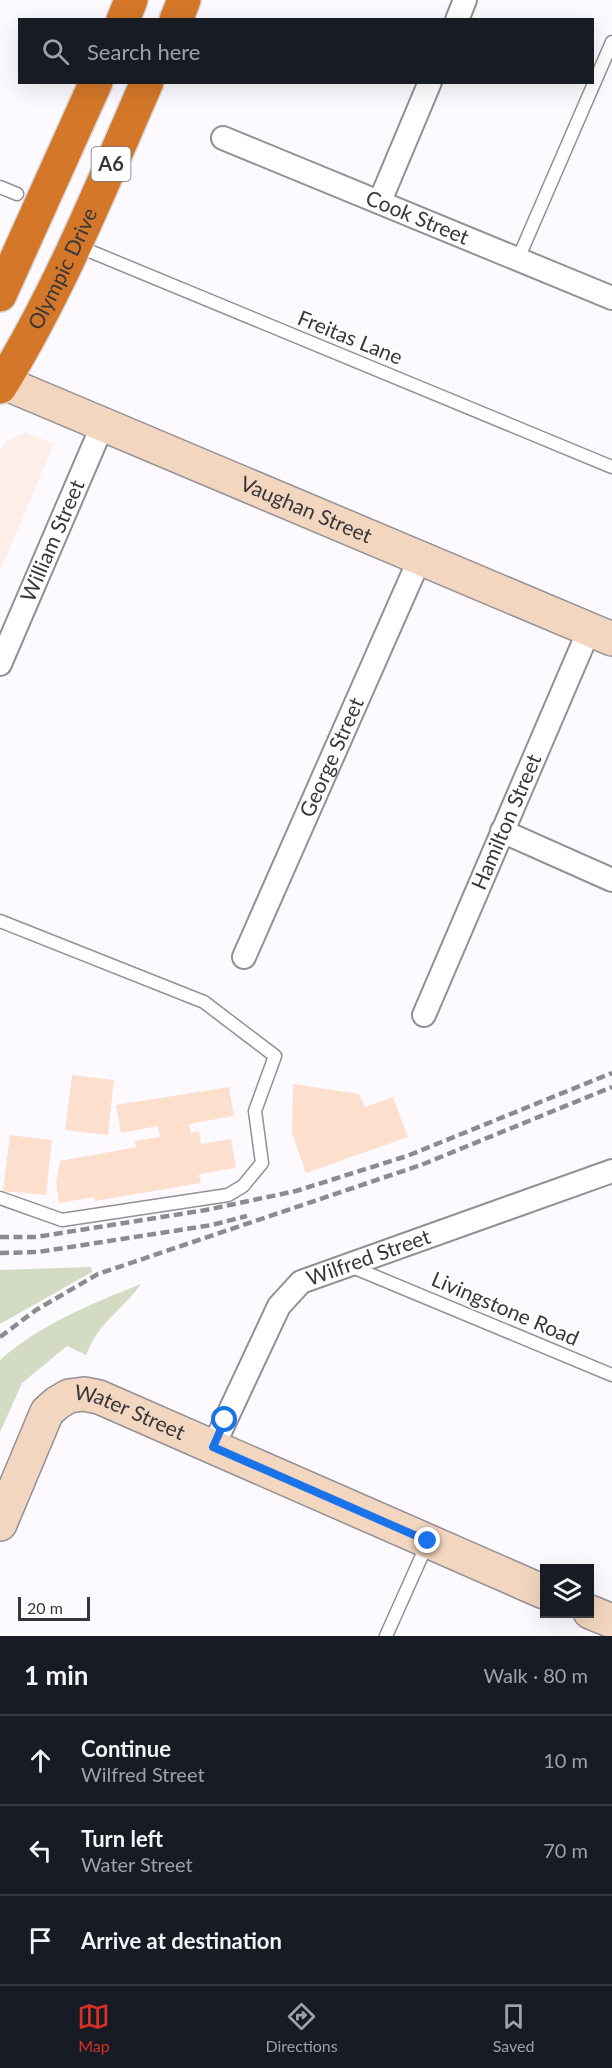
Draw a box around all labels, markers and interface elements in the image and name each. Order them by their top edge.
search box [18,18,594,84]
icon: search [39,35,72,68]
text: Search here [87,38,200,65]
road number: A6 [92,147,130,181]
street label: Cook Street [363,184,473,249]
street label: Olympic Drive [22,204,102,333]
street label: Freitas Lane [295,304,407,369]
street label: Vaughan Street [237,470,376,548]
street label: William Street [14,475,89,605]
street label: George Street [293,693,368,821]
street label: Hamilton Street [465,749,546,893]
street label: Wilfred Street [303,1223,434,1290]
street label: Livingstone Road [428,1265,583,1350]
street label: Water Street [72,1378,190,1444]
route start [211,1406,237,1432]
route end [414,1527,440,1553]
map controls [540,1564,594,1618]
button: layers [540,1564,594,1618]
scale bar [18,1594,90,1622]
text: 20 m [27,1598,63,1617]
text: 1 min [24,1659,88,1691]
text: Walk · 80 m [483,1663,588,1687]
text: Continue [81,1735,171,1762]
icon: ahead [24,1744,57,1777]
text: 10 m [543,1748,588,1772]
text: Wilfred Street [81,1762,205,1786]
text: Turn left [81,1825,163,1852]
icon: left [24,1834,57,1867]
text: 70 m [543,1838,588,1862]
text: Water Street [81,1852,193,1876]
icon: arrive [24,1924,57,1957]
text: Arrive at destination [81,1927,282,1954]
tab: Map [77,2000,110,2055]
tab: Directions [265,2000,338,2055]
tab: Saved [493,2000,534,2055]

